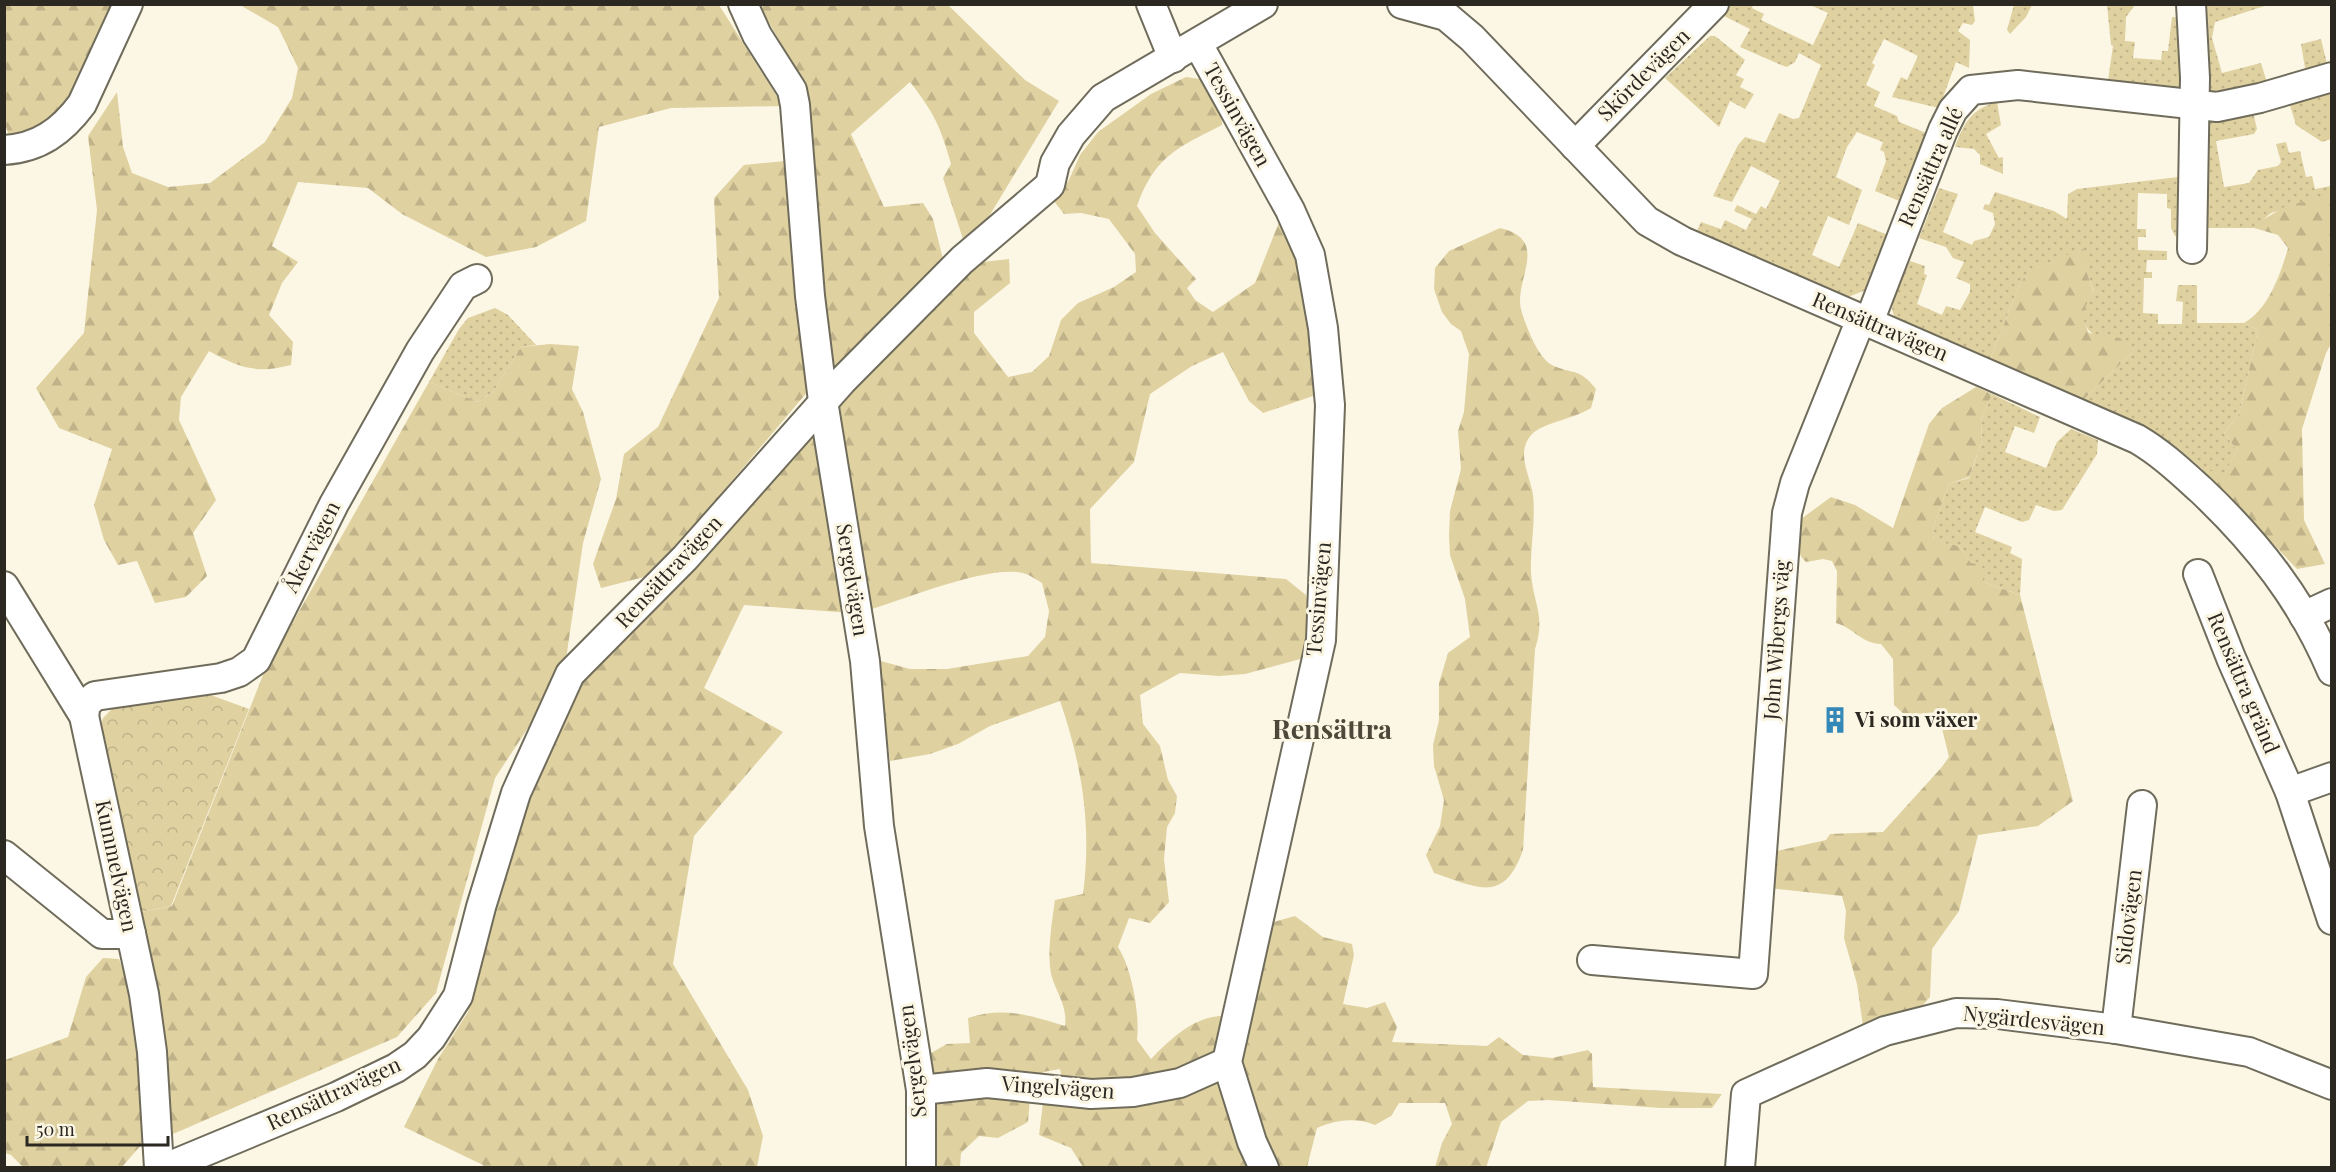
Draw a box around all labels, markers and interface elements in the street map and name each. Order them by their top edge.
street label: Skördevägen [1590,21,1695,126]
street label: Tessinvägen [1199,57,1279,171]
street label: Rensättra allé [1890,102,1968,230]
street label: Rensättravägen [1809,284,1953,367]
street label: Åkervägen [275,495,345,597]
street label: Rensättravägen [608,508,728,633]
street label: Sergelvägen [831,521,877,638]
street label: Tessinvägen [1298,540,1336,657]
street label: John Wibergs väg [1755,559,1795,722]
street label: Rensättra gränd [2202,607,2287,757]
place label: Vi som växer [1854,704,1977,732]
building icon: Vi som växer [1820,705,1850,735]
district label: Rensättra [1272,710,1392,746]
street label: Kummelvägen [90,797,146,935]
street label: Sidovägen [2107,867,2147,966]
street label: Nygärdesvägen [1962,998,2107,1040]
street label: Sergelvägen [890,1003,932,1119]
street label: Rensättravägen [262,1049,405,1136]
street label: Vingelvägen [1000,1068,1116,1104]
scale bar [27,1109,168,1147]
text: 50 m [36,1117,75,1141]

